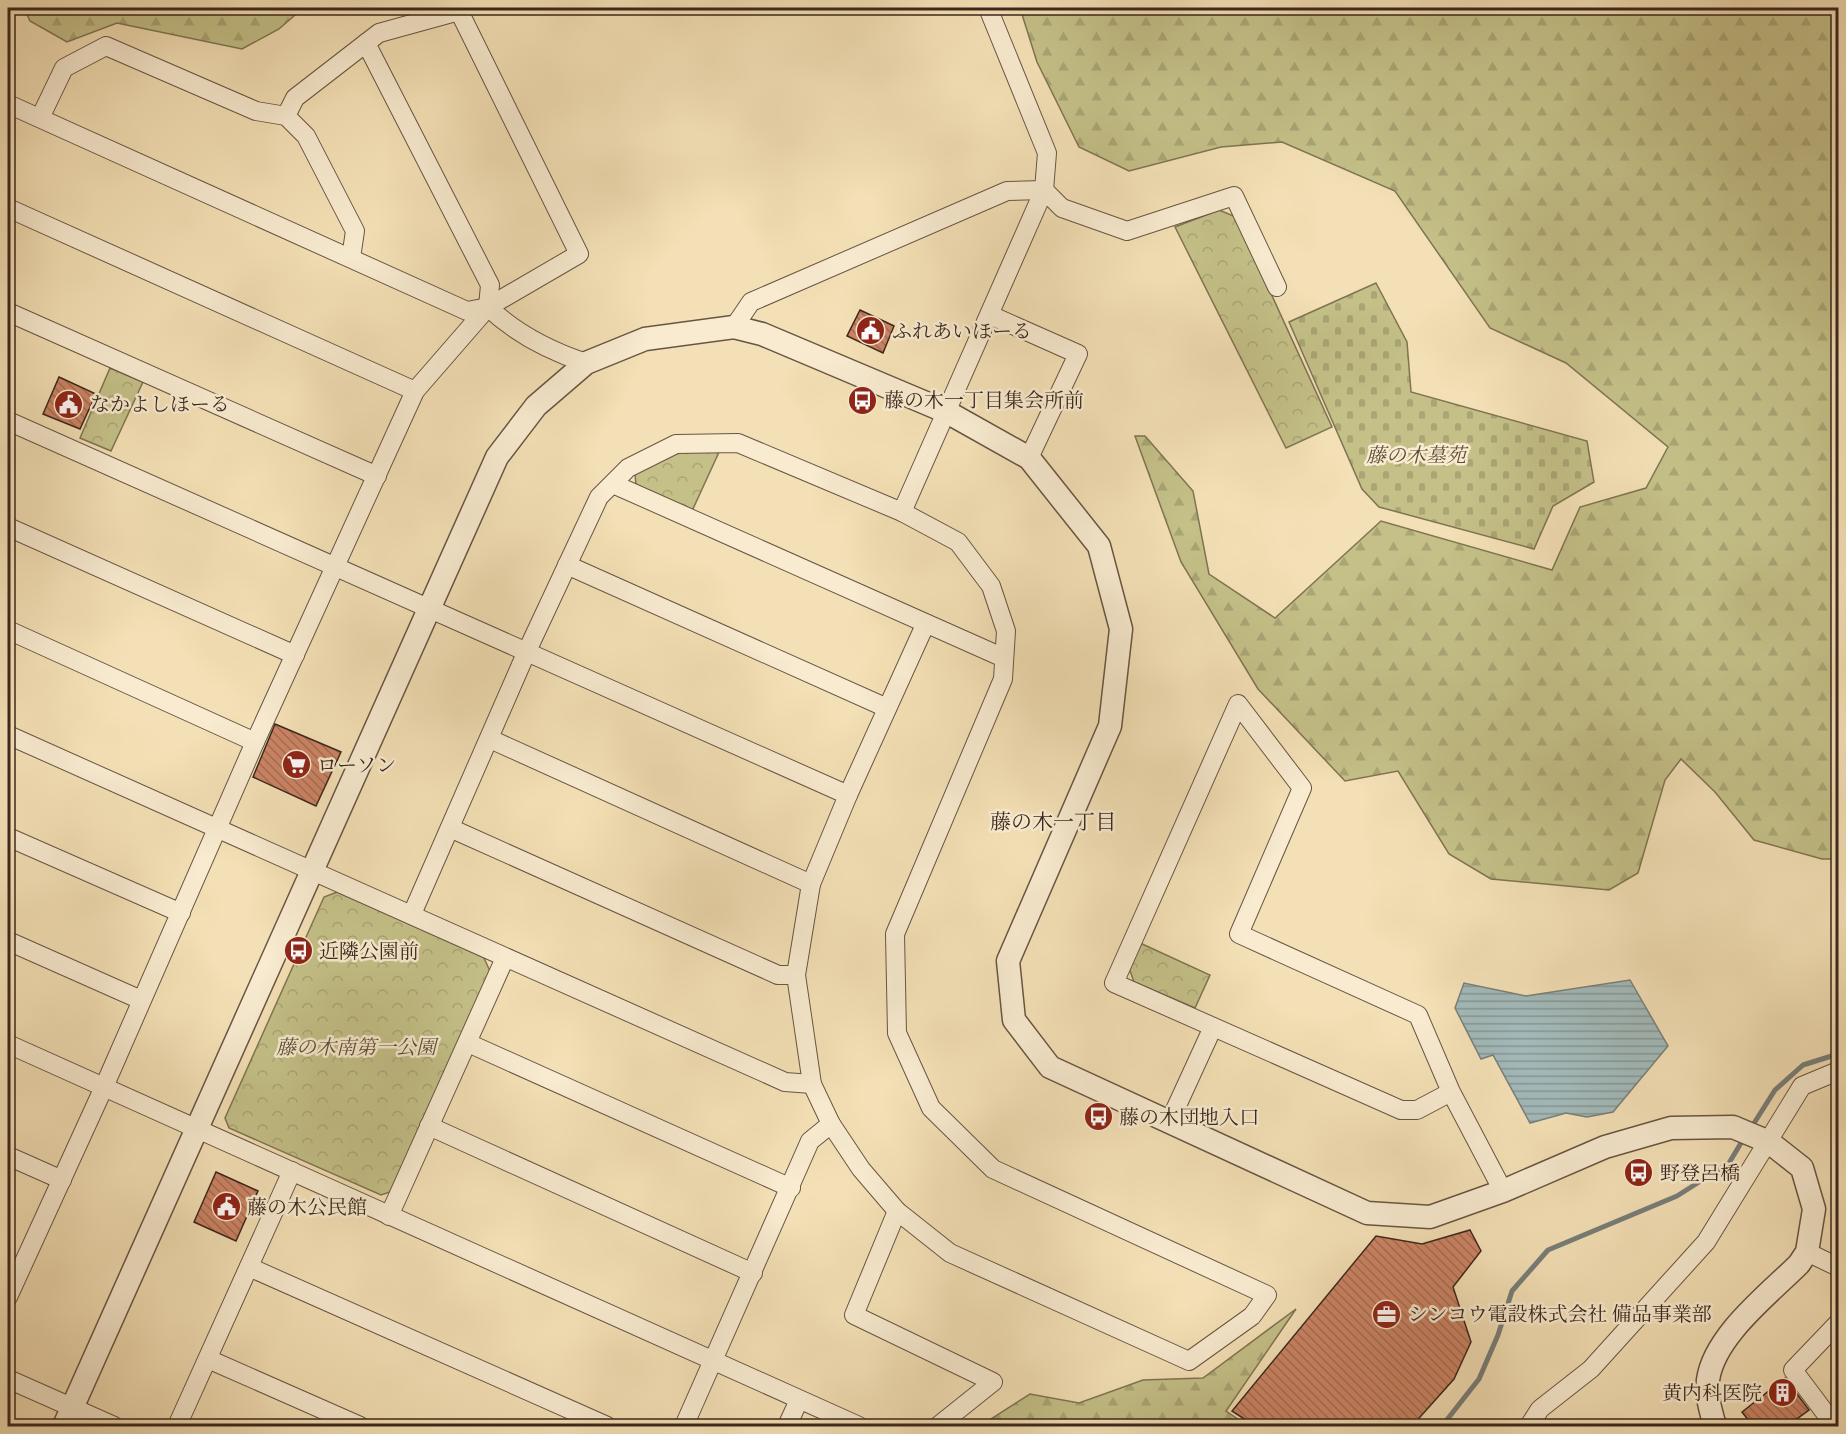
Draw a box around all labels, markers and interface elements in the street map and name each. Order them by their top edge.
public building icon: ふれあいほーる [855,315,887,347]
place label: ふれあいほーる [892,320,1032,343]
bus stop icon: 藤の木一丁目集会所前 [847,384,879,416]
public building icon: なかよしほーる [53,388,85,420]
place label: 藤の木一丁目集会所前 [884,389,1084,412]
place label: なかよしほーる [90,393,230,416]
park label: 藤の木墓苑 [1366,444,1469,467]
supermarket icon: ローソン [280,749,312,781]
place label: ローソン [317,754,396,777]
district label: 藤の木一丁目 [990,810,1116,834]
bus stop icon: 近隣公園前 [282,935,314,967]
place label: 近隣公園前 [319,940,419,963]
park label: 藤の木南第一公園 [276,1036,439,1059]
bus stop icon: 藤の木団地入口 [1082,1101,1114,1133]
place label: 藤の木団地入口 [1119,1106,1259,1129]
bus stop icon: 野登呂橋 [1623,1157,1655,1189]
place label: 野登呂橋 [1660,1162,1740,1185]
public building icon: 藤の木公民館 [210,1191,242,1223]
place label: 藤の木公民館 [247,1196,367,1219]
office icon: シンコウ電設株式会社 備品事業部 [1371,1298,1403,1330]
place label: シンコウ電設株式会社 備品事業部 [1408,1303,1712,1326]
building icon: 黄内科医院 [1767,1377,1799,1409]
place label: 黄内科医院 [1662,1382,1762,1405]

